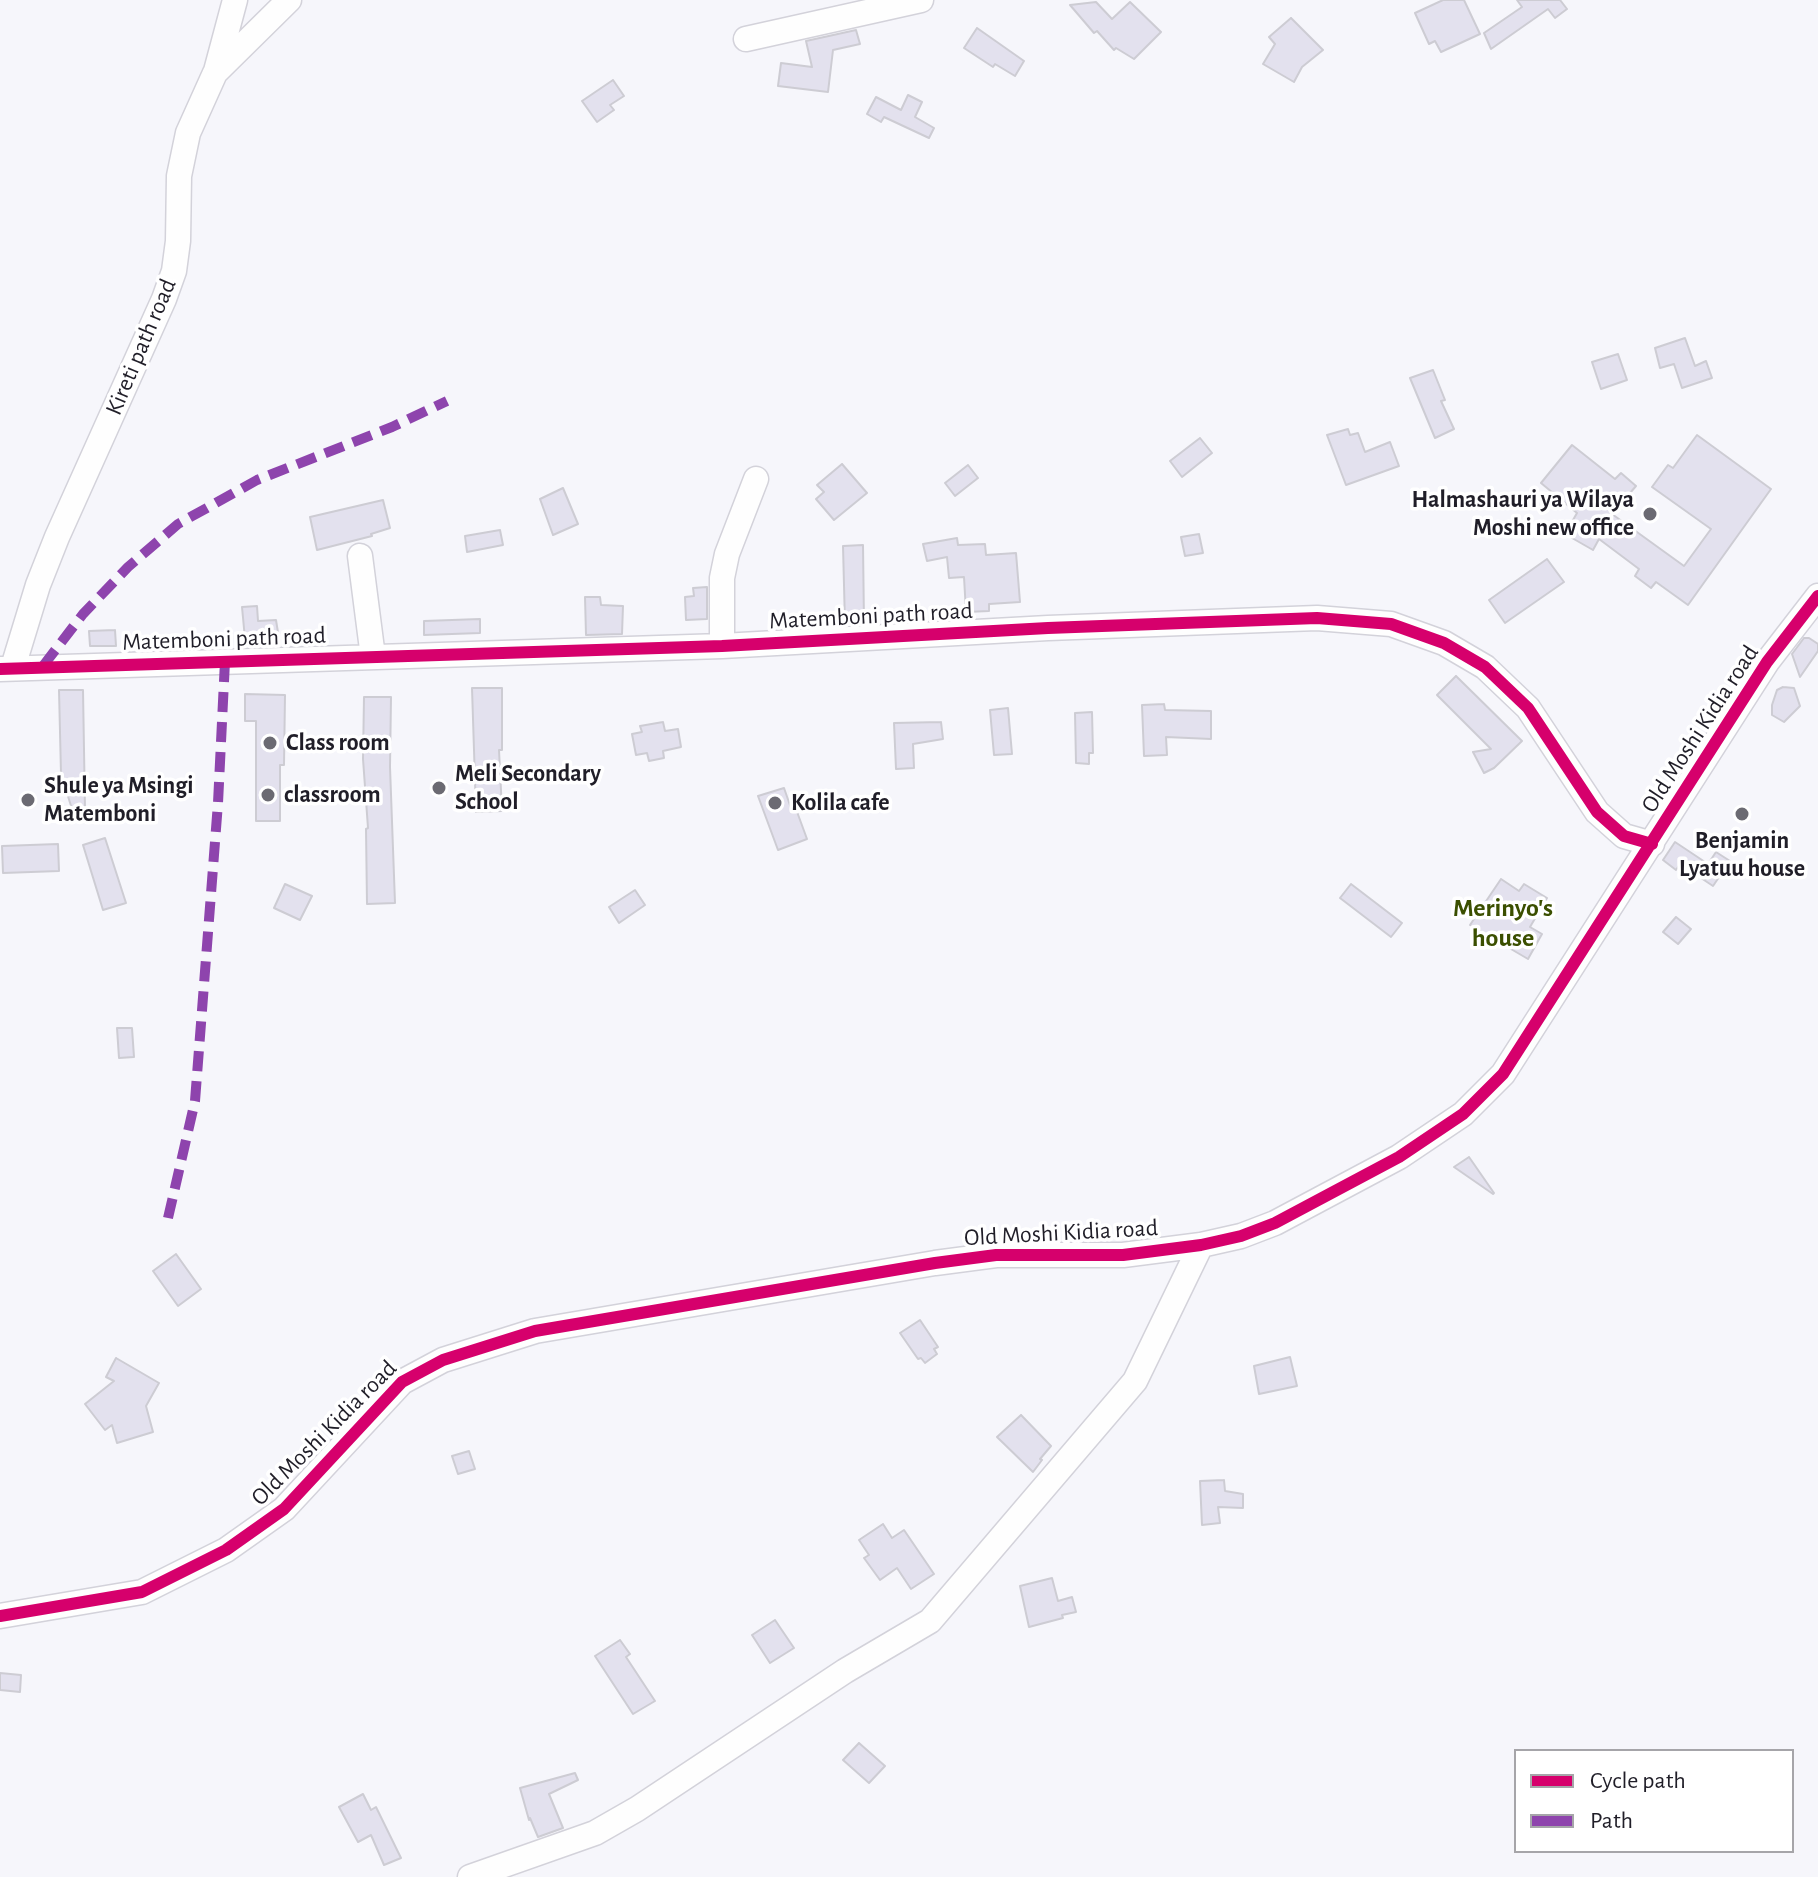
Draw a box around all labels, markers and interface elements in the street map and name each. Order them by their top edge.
street label: Kireti path road [99,274,183,420]
place label: Halmashauri ya Wilaya Moshi new office [1412,486,1634,542]
marker: Halmashauri ya Wilaya Moshi new office [1641,505,1659,523]
street label: Matemboni path road [768,596,974,636]
street label: Matemboni path road [122,621,326,657]
street label: Old Moshi Kidia road [1635,640,1765,818]
place label: Class room [286,729,390,757]
marker: Class room [261,734,279,752]
place label: Meli Secondary School [455,760,601,816]
place label: Shule ya Msingi Matemboni [44,772,194,828]
marker: Meli Secondary School [430,779,448,797]
place label: classroom [284,781,381,809]
marker: classroom [259,786,277,804]
place label: Kolila cafe [791,789,890,817]
marker: Shule ya Msingi Matemboni [19,791,37,809]
marker: Kolila cafe [766,794,784,812]
marker: Benjamin Lyatuu house [1733,805,1751,823]
place label: Benjamin Lyatuu house [1679,827,1805,883]
district label: Merinyo's house [1453,892,1553,954]
street label: Old Moshi Kidia road [963,1214,1159,1252]
street label: Old Moshi Kidia road [245,1354,403,1512]
legend [1514,1749,1794,1853]
text: Cycle path [1590,1769,1686,1793]
text: Path [1590,1809,1633,1833]

